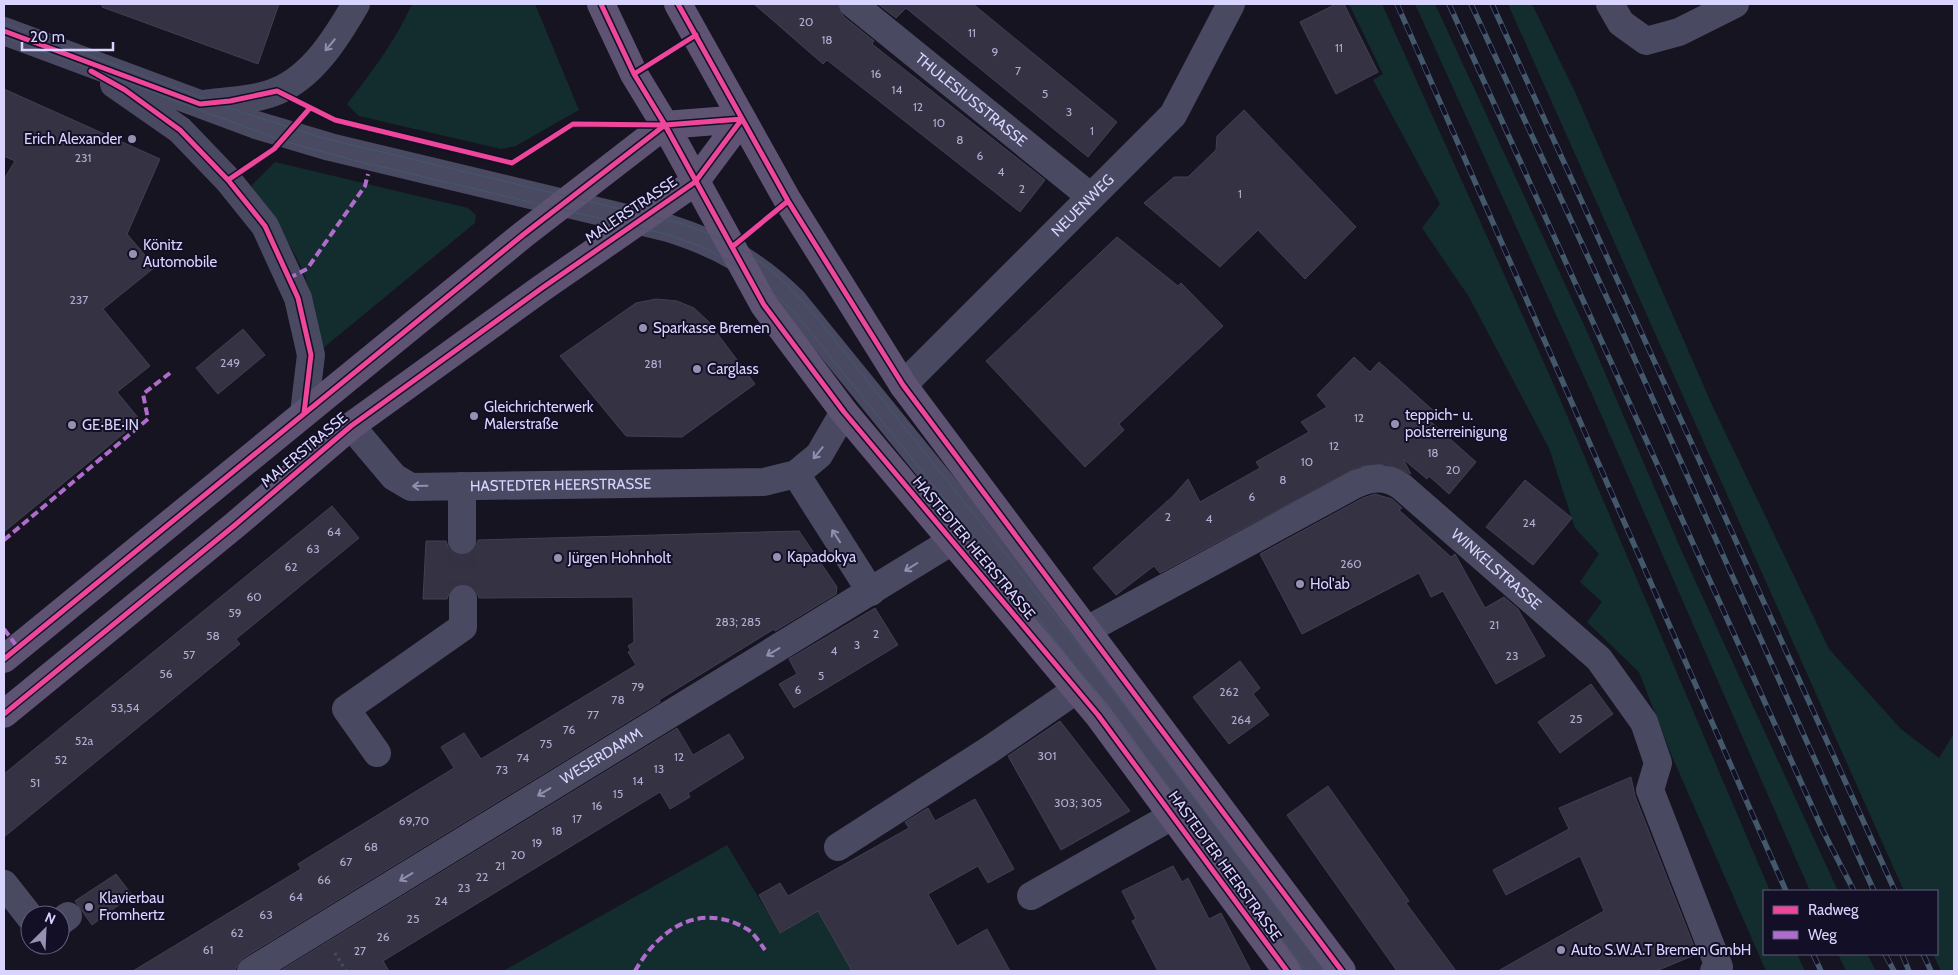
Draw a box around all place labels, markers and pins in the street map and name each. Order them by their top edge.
place label: Erich Alexander [24,130,122,148]
marker: Erich Alexander [126,133,138,145]
place label: Könitz Automobile [143,236,218,271]
marker: Könitz Automobile [127,248,139,260]
place label: Sparkasse Bremen [653,319,770,337]
marker: Sparkasse Bremen [637,322,649,334]
place label: Carglass [707,360,759,378]
marker: Carglass [691,363,703,375]
place label: Gleichrichterwerk Malerstraße [484,398,594,433]
place label: teppich- u. polsterreinigung [1405,406,1507,441]
marker: Gleichrichterwerk Malerstraße [468,410,480,422]
place label: GE·BE·IN [82,416,139,434]
marker: teppich- u. polsterreinigung [1389,418,1401,430]
marker: GE·BE·IN [66,419,78,431]
place label: Kapadokya [787,548,857,566]
place label: Jürgen Hohnholt [567,549,671,567]
marker: Kapadokya [771,551,783,563]
marker: Jürgen Hohnholt [552,552,564,564]
place label: Hol'ab [1310,575,1350,593]
marker: Hol'ab [1294,578,1306,590]
place label: Klavierbau Fromhertz [99,889,165,924]
marker: Klavierbau Fromhertz [83,901,95,913]
place label: Auto S.W.A.T Bremen GmbH [1571,941,1751,959]
marker: Auto S.W.A.T Bremen GmbH [1555,944,1567,956]

